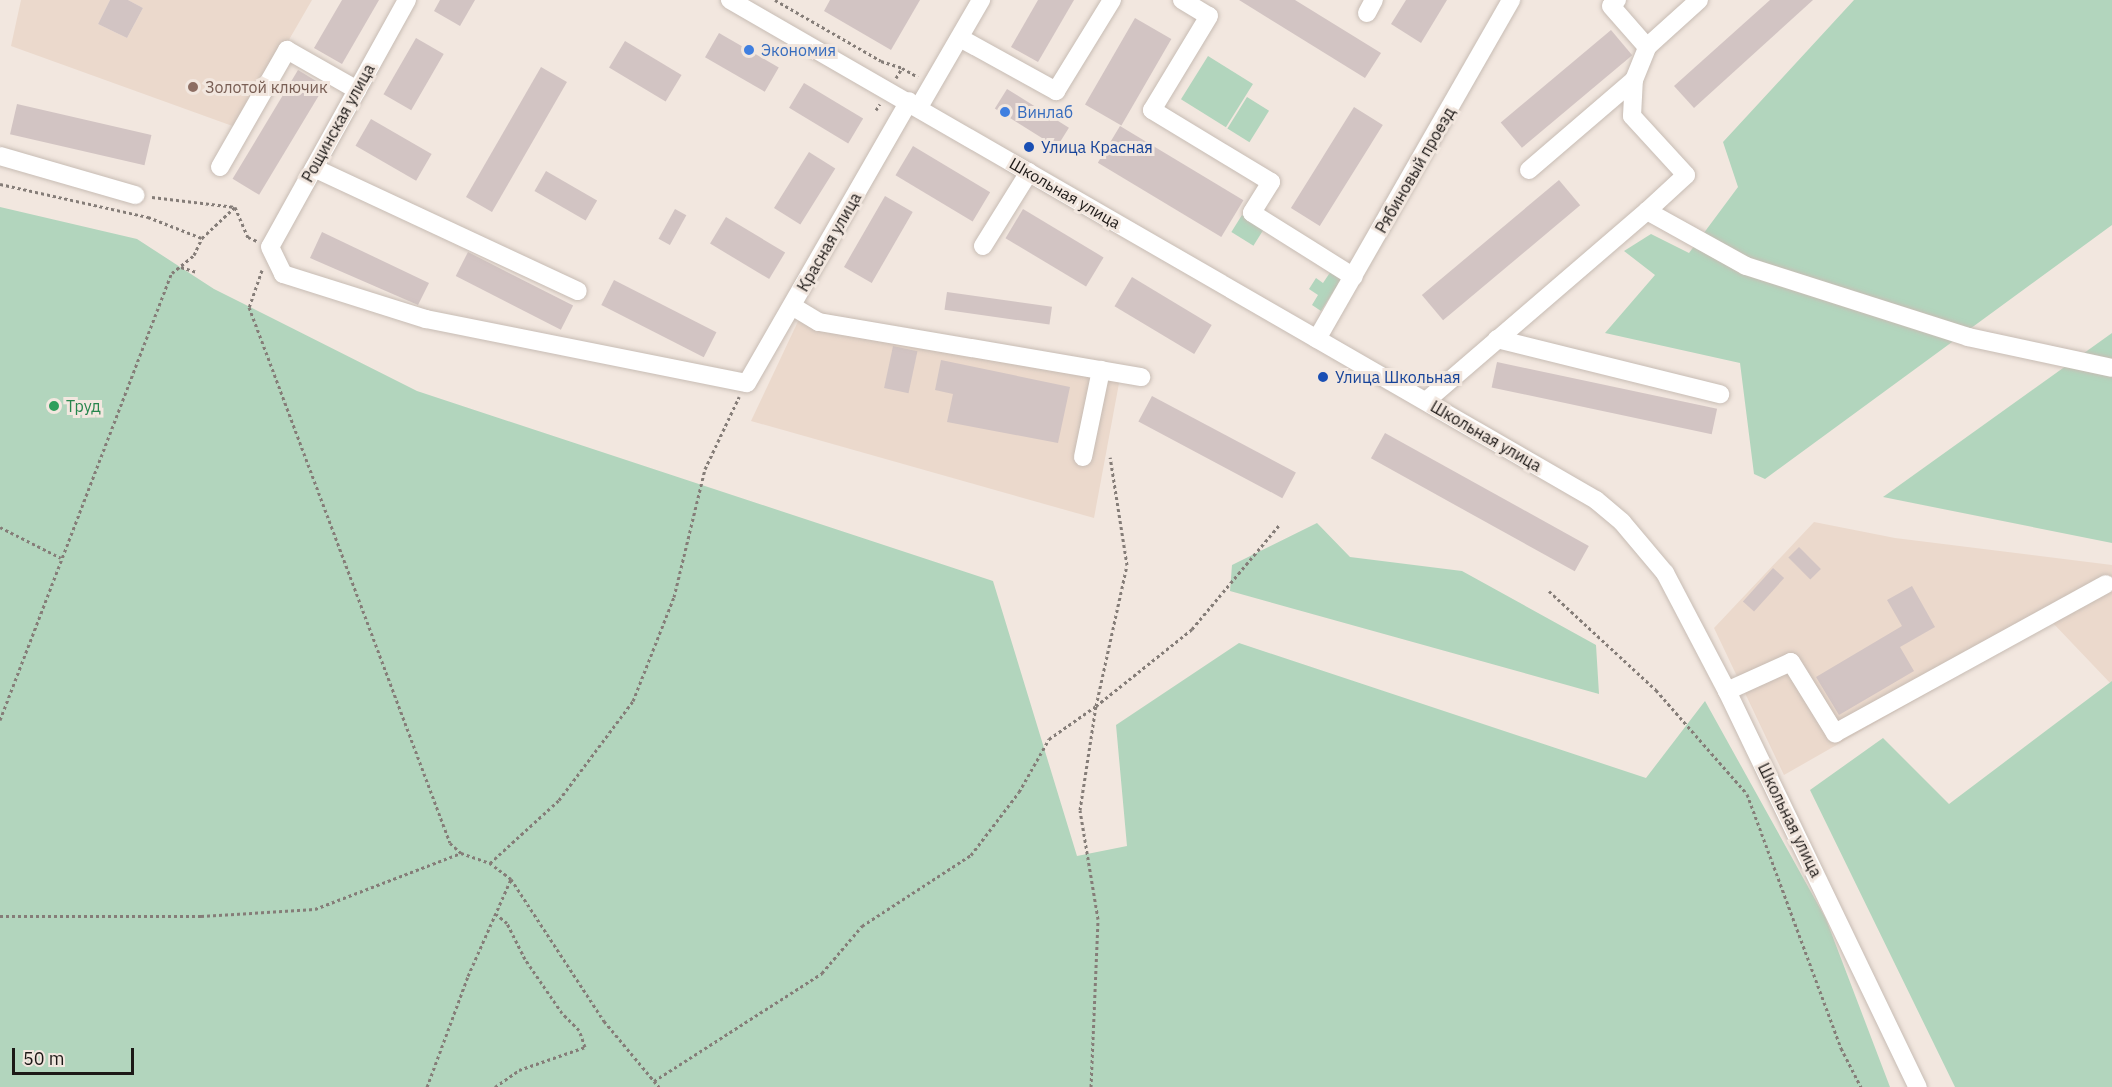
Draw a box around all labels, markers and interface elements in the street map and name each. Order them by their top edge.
place label: Экономия [761,40,836,60]
marker: Экономия [742,43,756,57]
street label: Рощинская улица [298,61,378,185]
place label: Золотой ключик [205,77,328,97]
marker: Золотой ключик [186,80,200,94]
place label: Винлаб [1017,102,1073,122]
street label: Рябиновый проезд [1371,104,1459,236]
marker: Винлаб [998,105,1012,119]
place label: Улица Красная [1041,137,1153,157]
marker: Улица Красная [1022,140,1036,154]
street label: Школьная улица [1006,154,1124,232]
street label: Красная улица [793,189,865,295]
place label: Улица Школьная [1335,367,1461,387]
marker: Улица Школьная [1316,370,1330,384]
place label: Труд [66,396,101,416]
street label: Школьная улица [1427,397,1545,475]
marker: Труд [47,399,61,413]
street label: Школьная улица [1754,760,1826,880]
scale bar [15,1036,136,1074]
text: 50 m [23,1047,65,1070]

